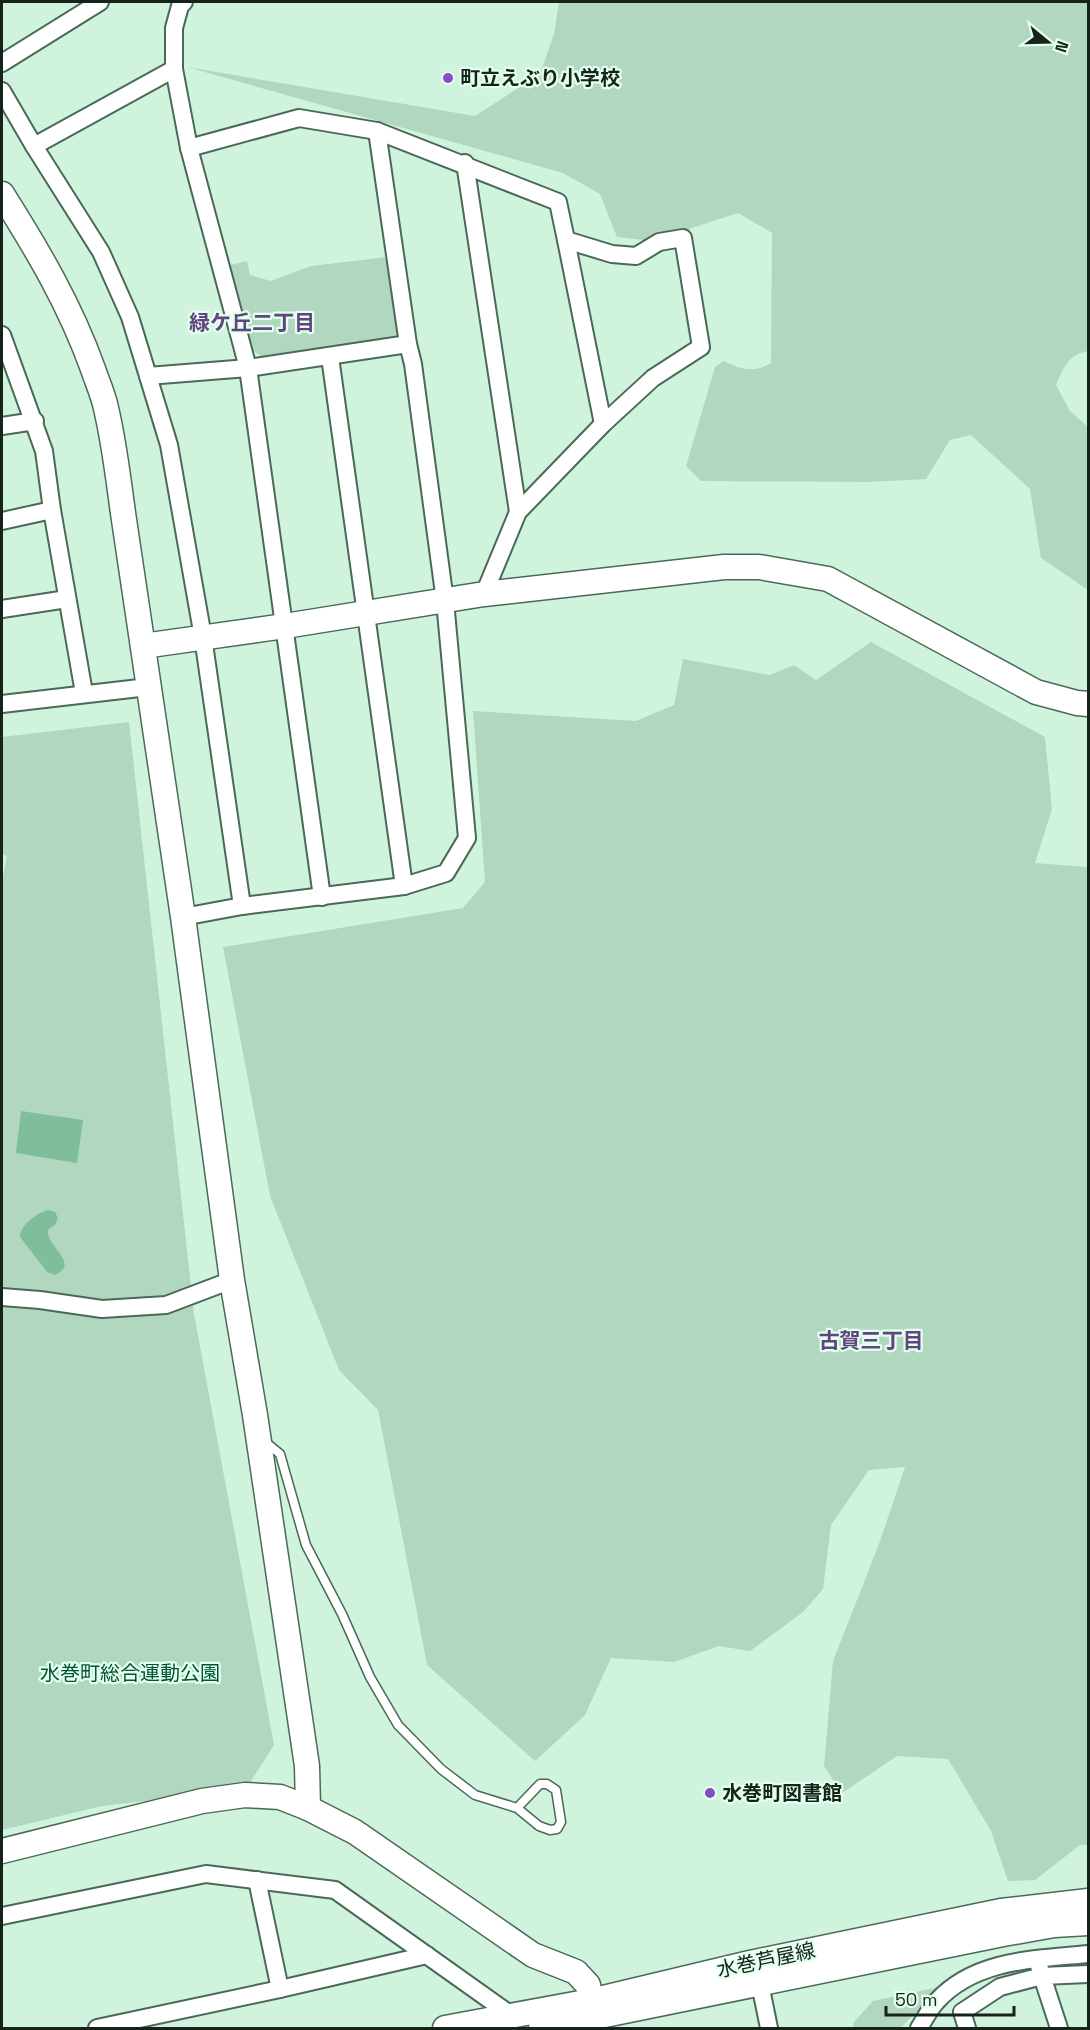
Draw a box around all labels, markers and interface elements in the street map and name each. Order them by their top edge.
north arrow [1018,12,1078,72]
text: N [1050,38,1073,55]
place label: 町立えぶり小学校 [460,65,620,91]
marker: 町立えぶり小学校 [441,71,455,85]
district label: 緑ケ丘二丁目 [189,309,315,336]
district label: 古賀三丁目 [819,1327,924,1354]
park label: 水巻町総合運動公園 [40,1660,220,1686]
place label: 水巻町図書館 [722,1780,842,1806]
marker: 水巻町図書館 [703,1786,717,1800]
street label: 水巻芦屋線 [714,1937,818,1983]
scale bar [886,1979,1014,2017]
text: 50 m [895,1988,937,2011]

